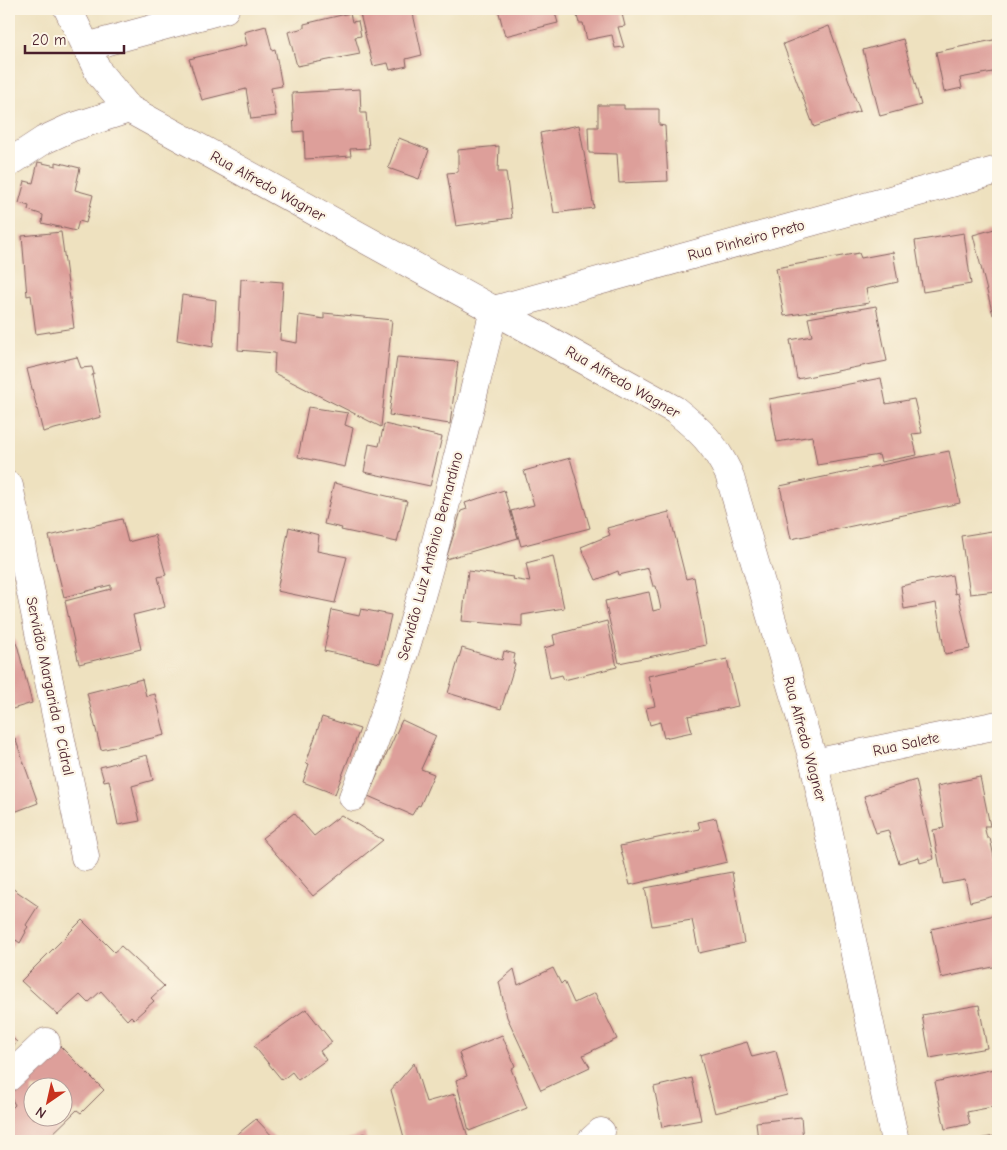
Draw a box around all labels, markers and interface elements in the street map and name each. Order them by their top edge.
scale bar [25,22,124,54]
text: 20 m [32,31,66,49]
street label: Rua Alfredo Wagner [207,147,329,225]
street label: Rua Pinheiro Preto [686,216,807,264]
street label: Rua Alfredo Wagner [563,342,683,422]
street label: Servidão Luiz Antônio Bernardino [393,450,467,662]
street label: Servidão Margarida P Cidral [22,595,78,777]
street label: Rua Alfredo Wagner [780,674,830,804]
street label: Rua Salete [871,728,941,760]
north arrow [22,1078,72,1128]
text: N [32,1103,50,1122]

